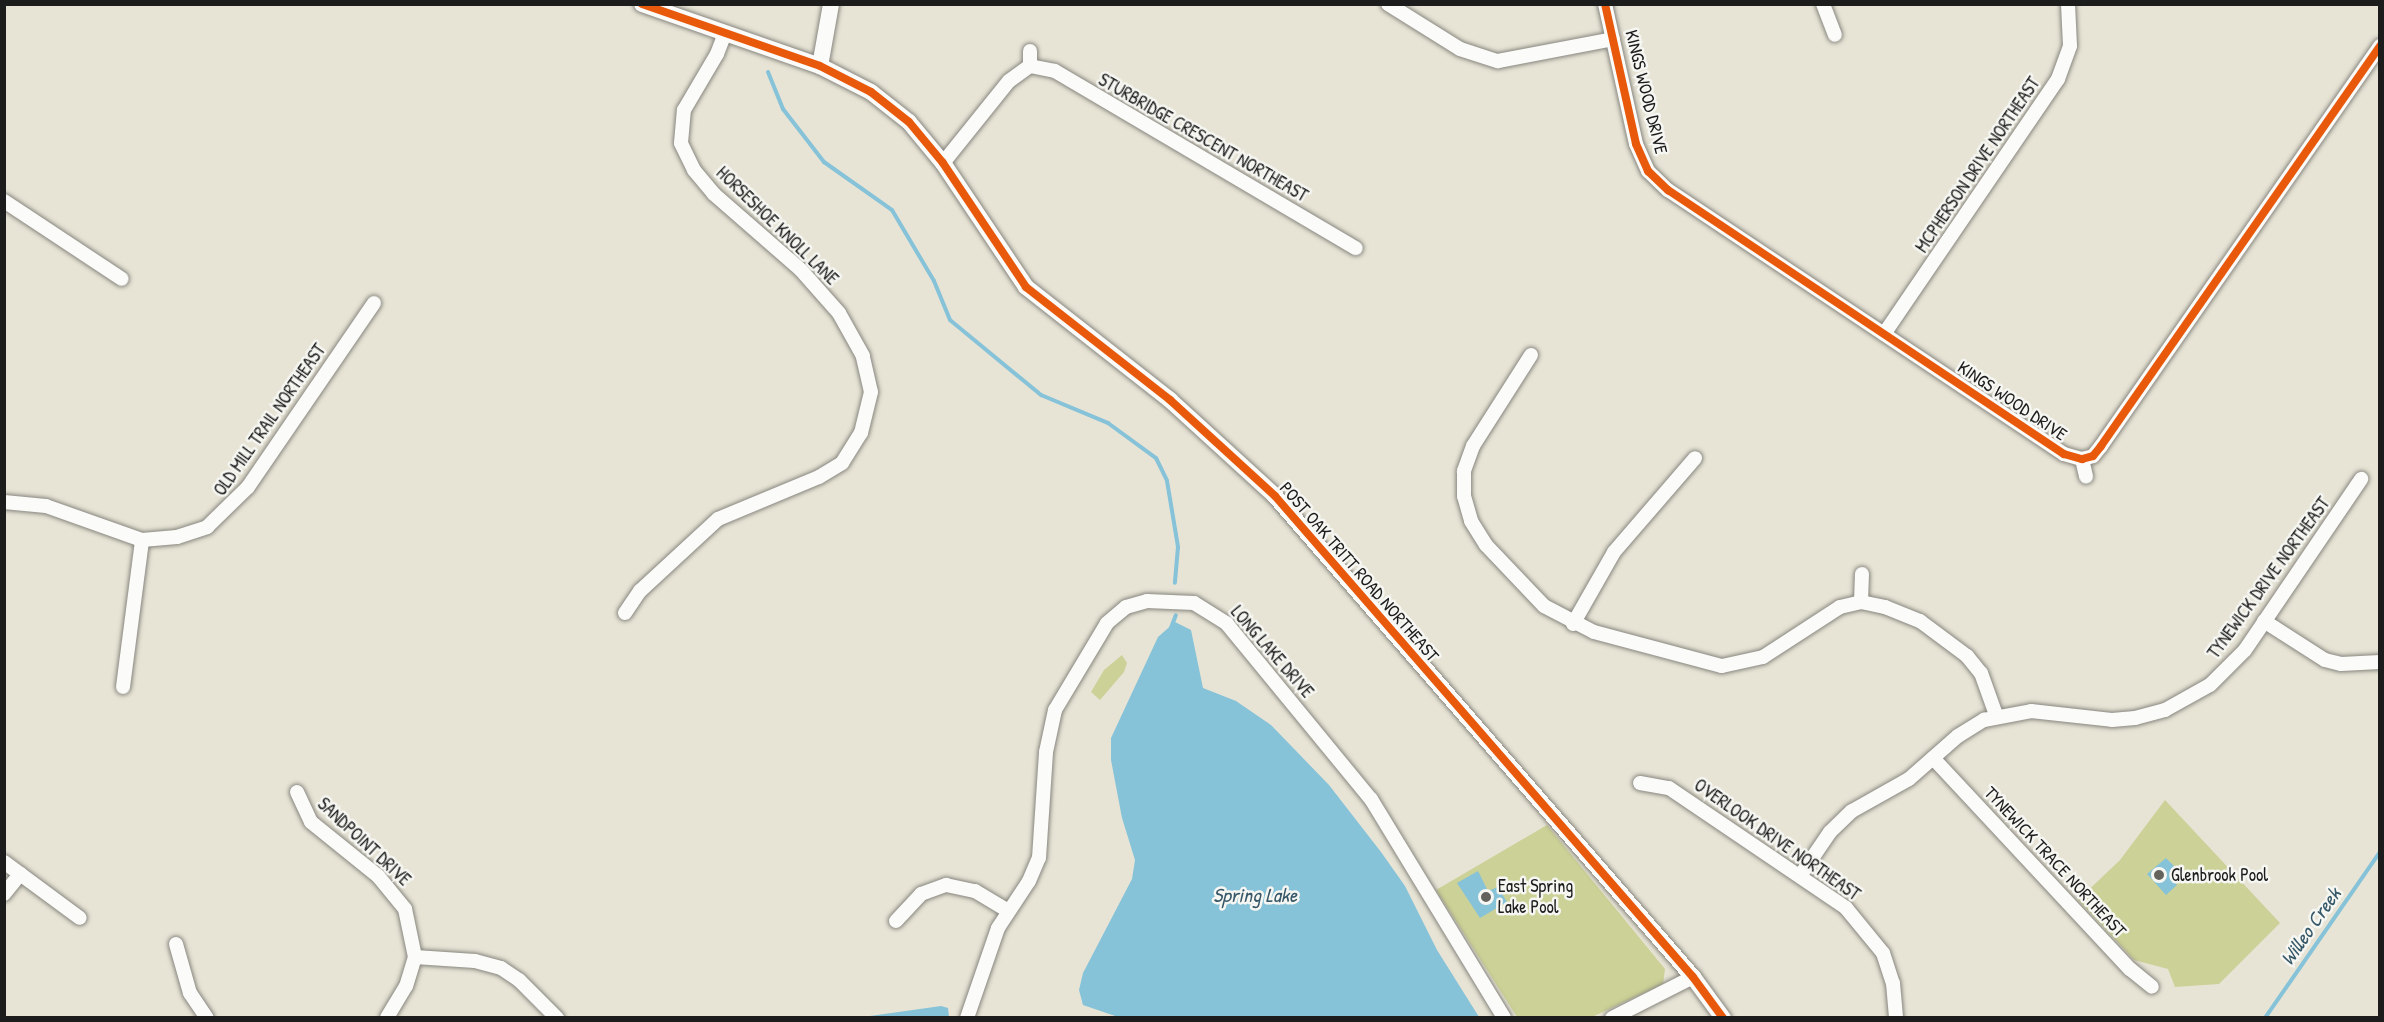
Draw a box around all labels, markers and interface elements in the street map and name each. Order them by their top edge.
street label: KINGS WOOD DRIVE [1620,28,1672,156]
street label: STURBRIDGE CRESCENT NORTHEAST [1095,69,1311,207]
street label: MCPHERSON DRIVE NORTHEAST [1911,73,2045,257]
street label: HORSESHOE KNOLL LANE [712,162,842,290]
street label: OLD MILL TRAIL NORTHEAST [209,340,331,500]
street label: KINGS WOOD DRIVE [1953,357,2071,445]
street label: POST OAK TRITT ROAD NORTHEAST [1275,478,1443,666]
street label: TYNEWICK DRIVE NORTHEAST [2203,493,2335,663]
street label: LONG LAKE DRIVE [1226,601,1318,703]
street label: OVERLOOK DRIVE NORTHEAST [1690,774,1864,906]
street label: TYNEWICK TRACE NORTHEAST [1980,782,2130,942]
street label: SANDPOINT DRIVE [313,793,415,891]
place label: Glenbrook Pool [2171,864,2268,886]
marker: Glenbrook Pool [2152,868,2166,882]
place label: East Spring Lake Pool [1498,876,1573,918]
water label: Spring Lake [1213,882,1297,906]
water label: Willeo Creek [2275,883,2345,969]
marker: East Spring Lake Pool [1479,890,1493,904]

